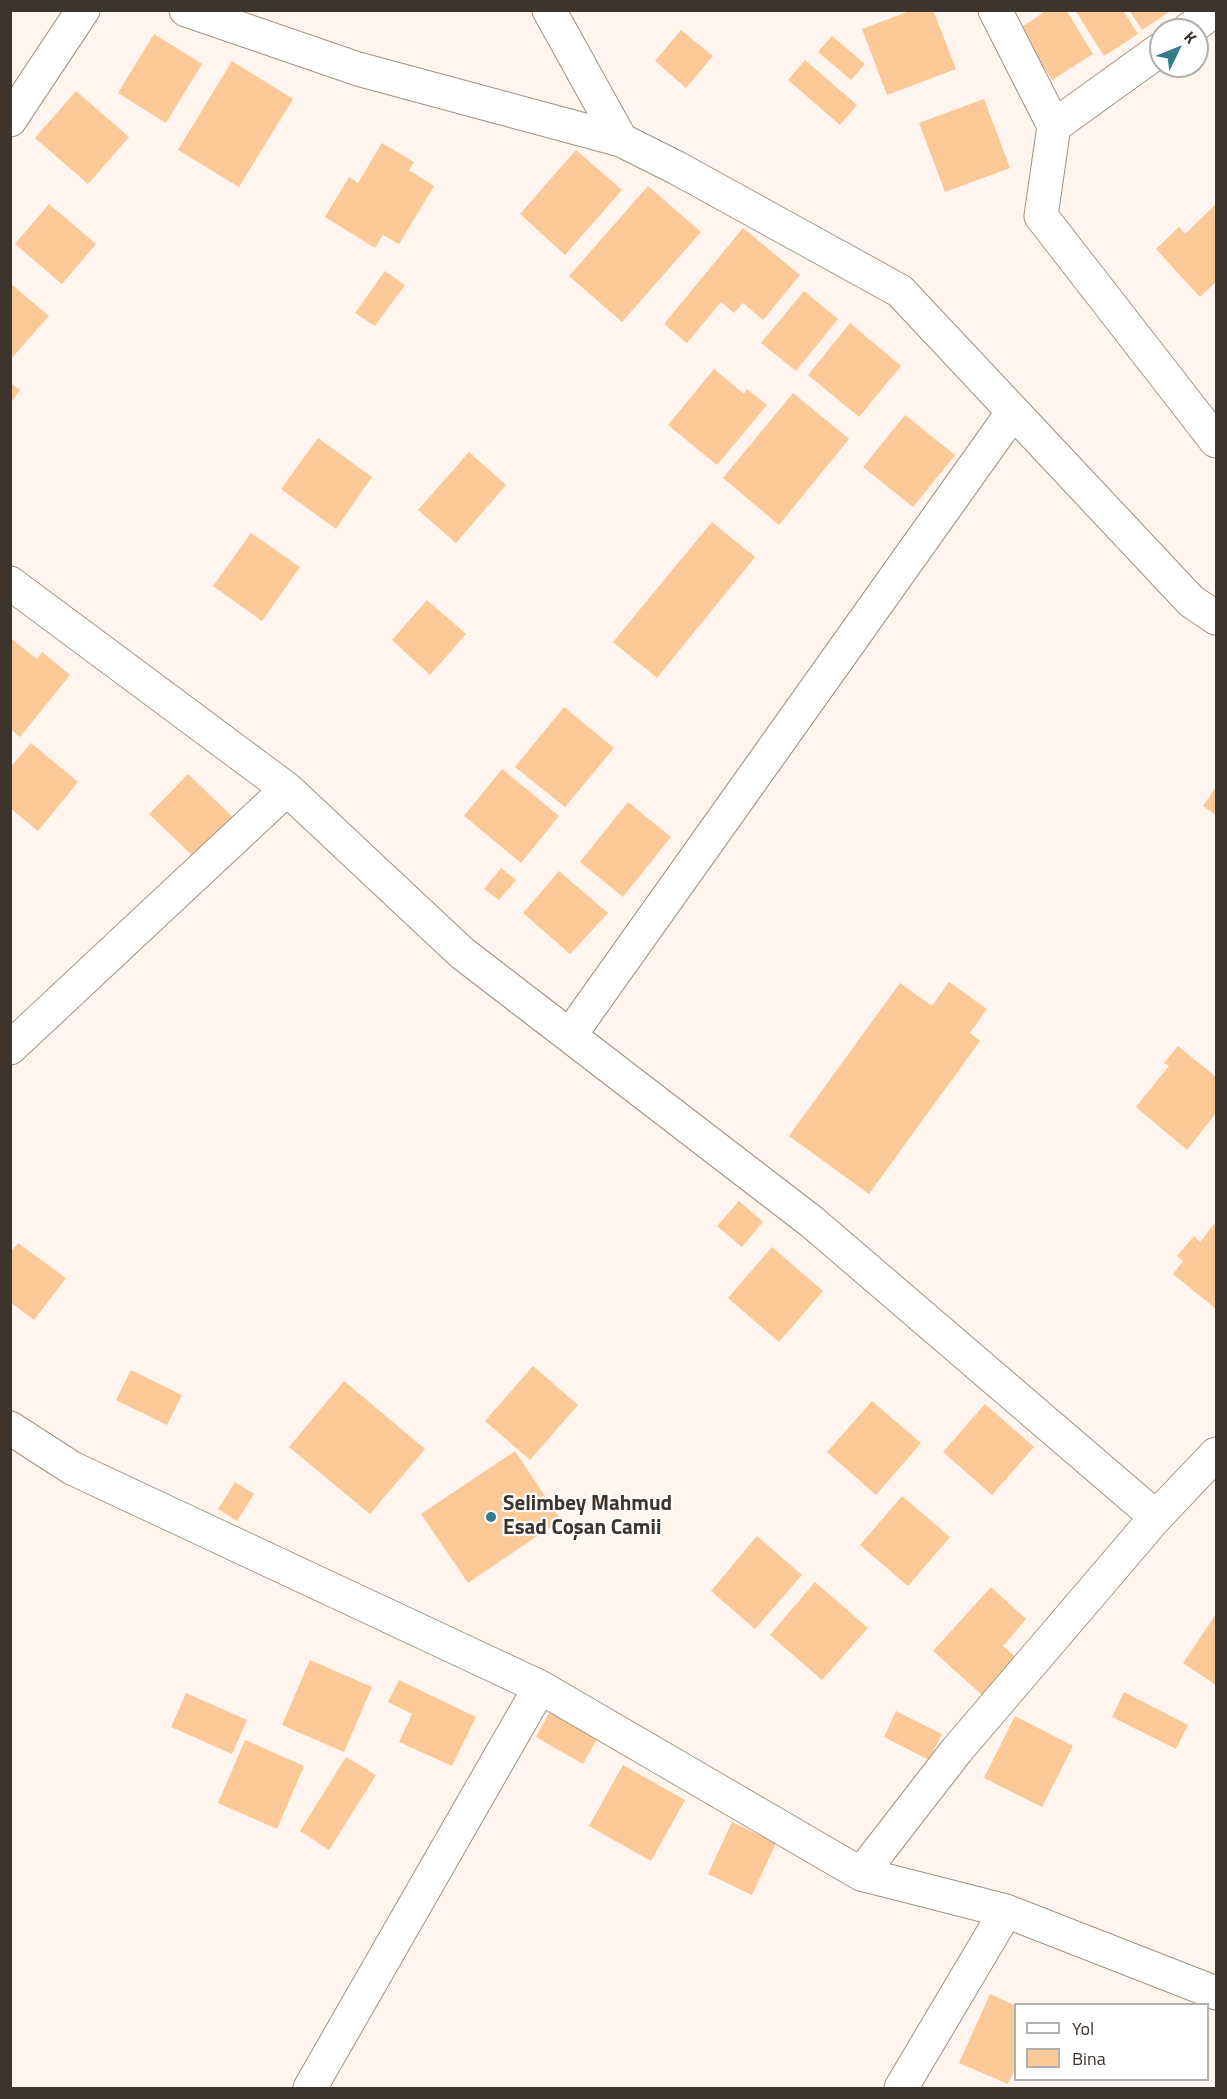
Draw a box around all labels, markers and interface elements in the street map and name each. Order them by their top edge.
north arrow [1149,18,1209,78]
text: K [1179,25,1203,49]
place label: Selimbey Mahmud Esad Coşan Camii [503,1492,672,1542]
marker: Selimbey Mahmud Esad Coşan Camii [484,1510,498,1524]
legend [1014,2003,1209,2081]
text: Yol [1072,2015,1094,2042]
text: Bina [1072,2045,1106,2072]

